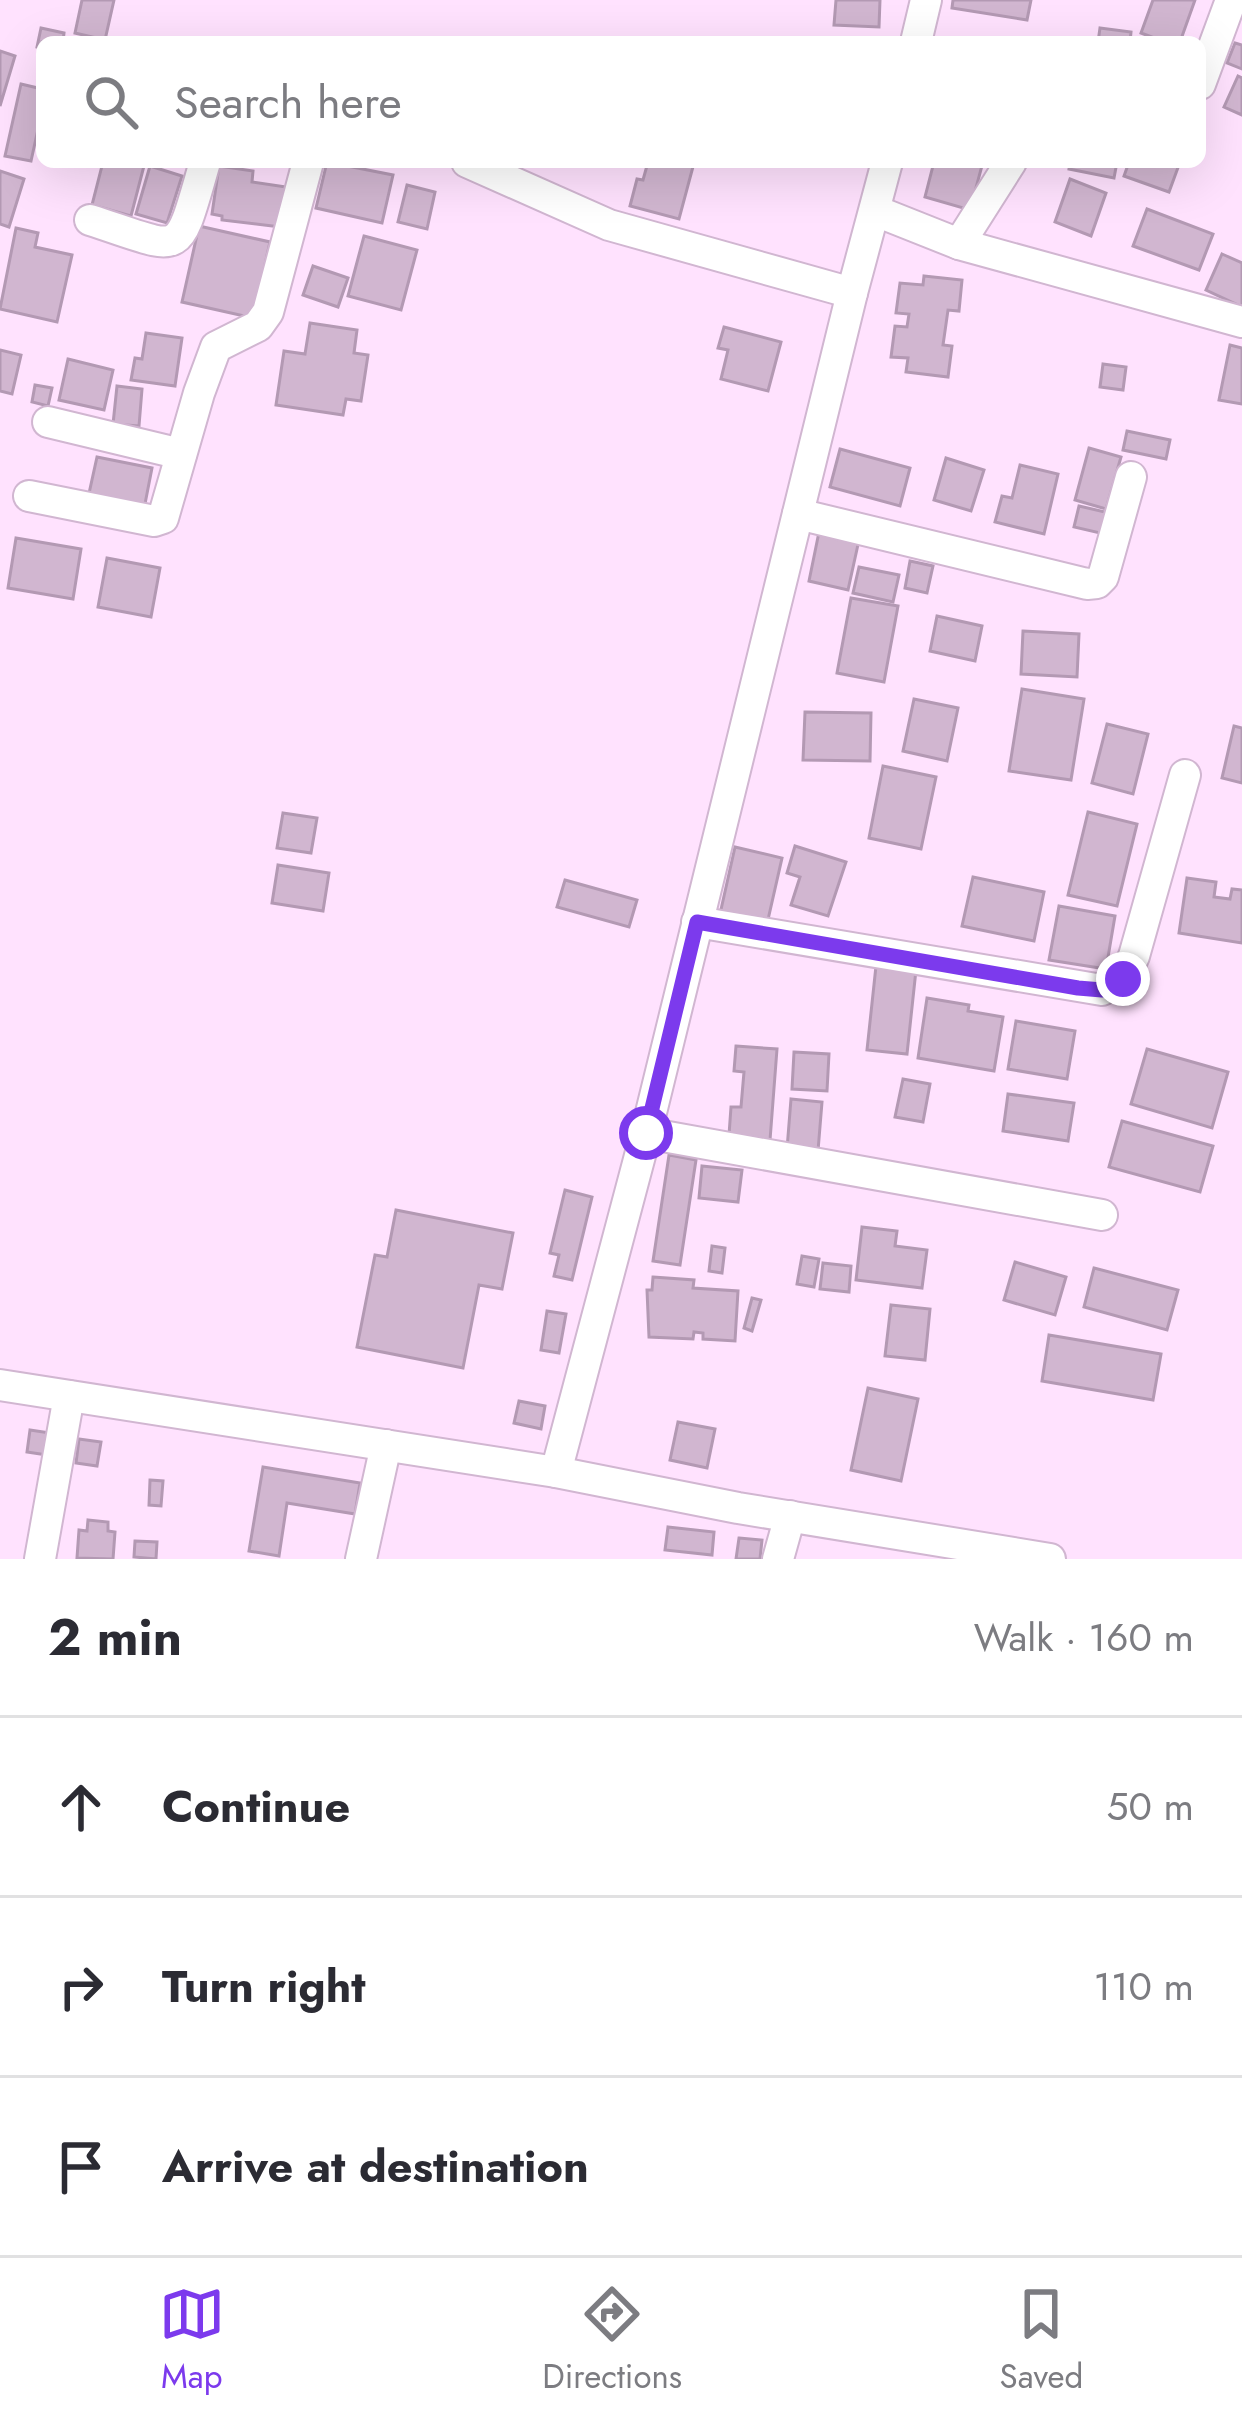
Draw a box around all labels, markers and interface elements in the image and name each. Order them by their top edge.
search box [36,36,1206,168]
icon: search [78,69,144,135]
text: Search here [174,70,402,135]
route end [1096,952,1150,1006]
route start [619,1106,673,1160]
text: 2 min [48,1600,182,1674]
text: Walk · 160 m [974,1609,1194,1666]
icon: ahead [48,1774,114,1840]
text: Continue [162,1774,350,1839]
text: 50 m [1106,1778,1194,1835]
icon: right [48,1954,114,2020]
text: Turn right [162,1954,366,2019]
text: 110 m [1093,1958,1194,2015]
icon: arrive [48,2134,114,2200]
text: Arrive at destination [162,2134,589,2199]
tab: Map [159,2281,225,2400]
tab: Directions [542,2281,682,2400]
tab: Saved [1000,2281,1083,2400]

